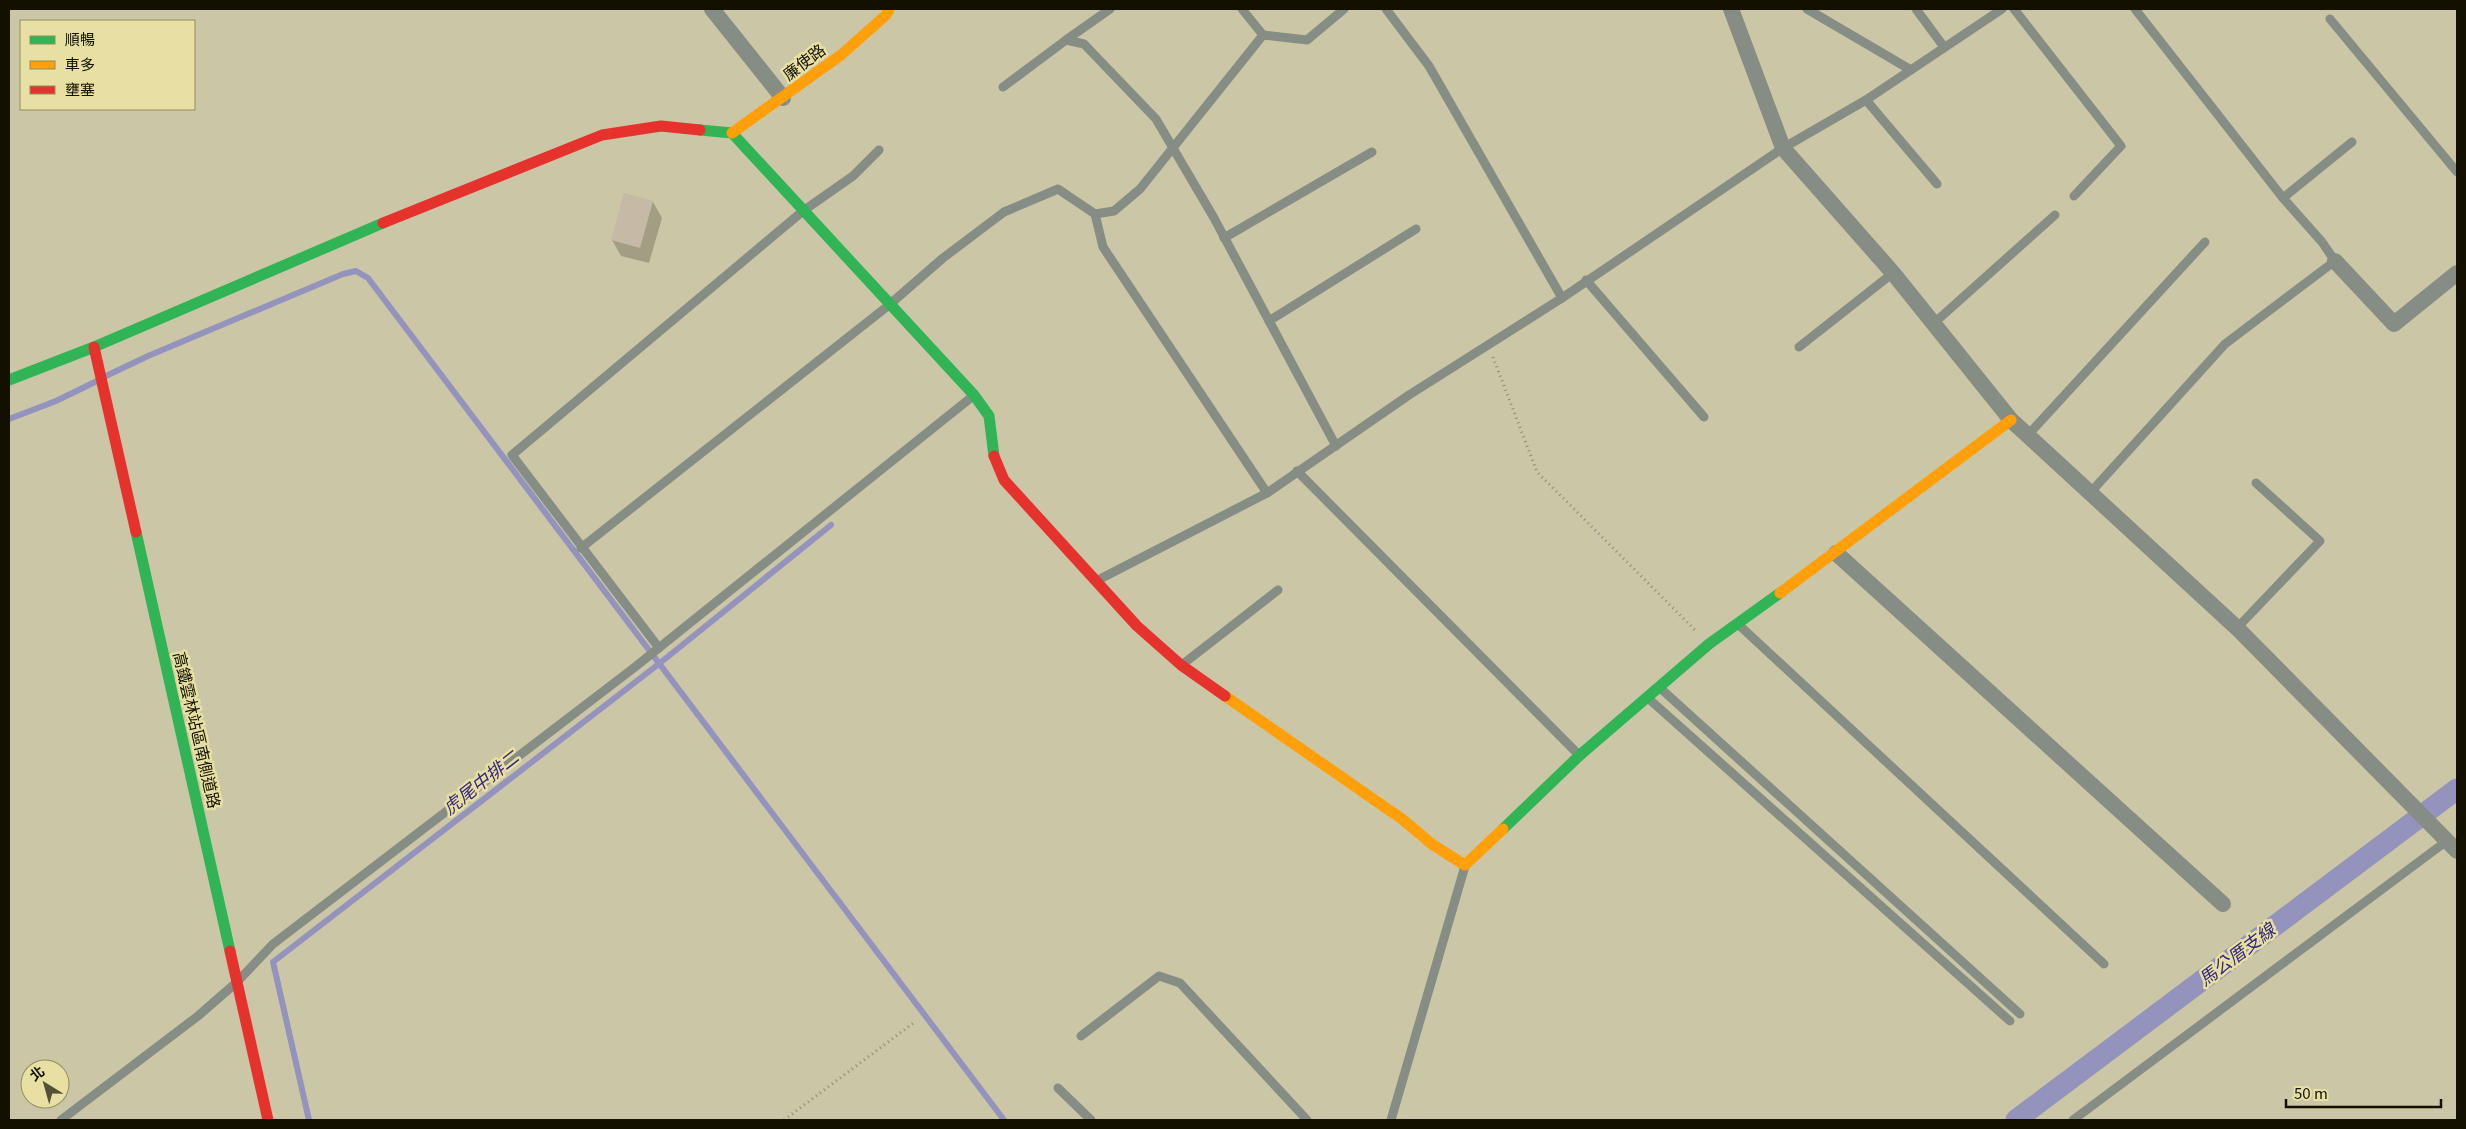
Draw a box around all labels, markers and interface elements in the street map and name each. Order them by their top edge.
legend [20,20,195,110]
text: 順暢 [65,28,95,49]
street label: 廉使路 [777,37,830,85]
text: 車多 [65,53,95,74]
text: 壅塞 [65,78,95,99]
street label: 高鐵雲林站區南側道路 [168,649,228,810]
water label: 虎尾中排二 [436,743,524,819]
water label: 馬公厝支線 [2192,915,2281,991]
north arrow [20,1059,70,1109]
text: 北 [25,1061,48,1085]
scale bar [2286,1076,2441,1108]
text: 50 m [2294,1082,2328,1103]

